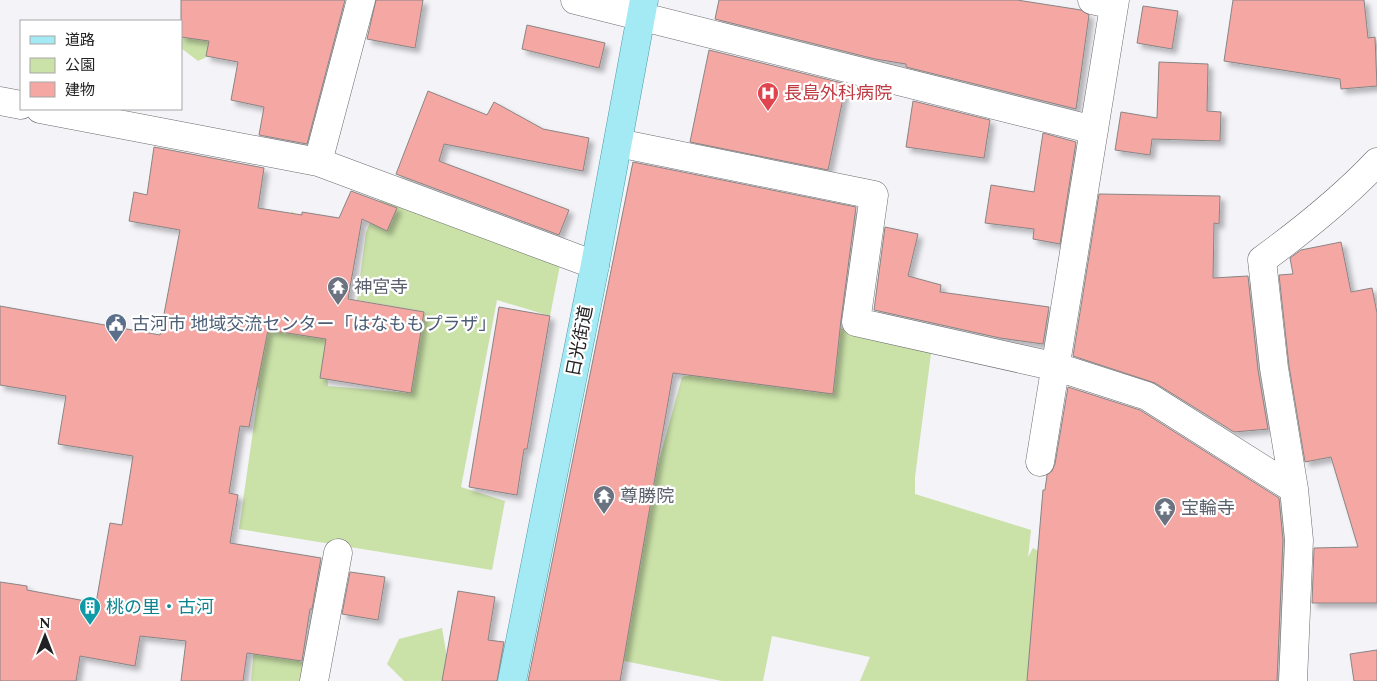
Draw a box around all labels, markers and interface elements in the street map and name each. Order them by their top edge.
legend [20,20,182,110]
text: 道路 [65,29,95,52]
text: 公園 [65,54,95,77]
text: 建物 [65,79,95,102]
place label: 長島外科病院 [784,80,892,107]
hospital icon: 長島外科病院 [756,81,780,112]
place label: 神宮寺 [354,274,408,301]
temple icon: 神宮寺 [326,275,350,306]
street label: 日光街道 [560,303,600,379]
place label: 古河市 地域交流センター「はなももプラザ」 [132,311,497,338]
public building icon: 古河市 地域交流センター「はなももプラザ」 [104,312,128,343]
place label: 尊勝院 [620,483,674,510]
temple icon: 尊勝院 [592,484,616,515]
place label: 宝輪寺 [1181,495,1235,522]
temple icon: 宝輪寺 [1153,496,1177,527]
place label: 桃の里・古河 [106,594,214,621]
building icon: 桃の里・古河 [78,595,102,626]
north arrow [20,611,70,661]
text: N [39,613,51,634]

